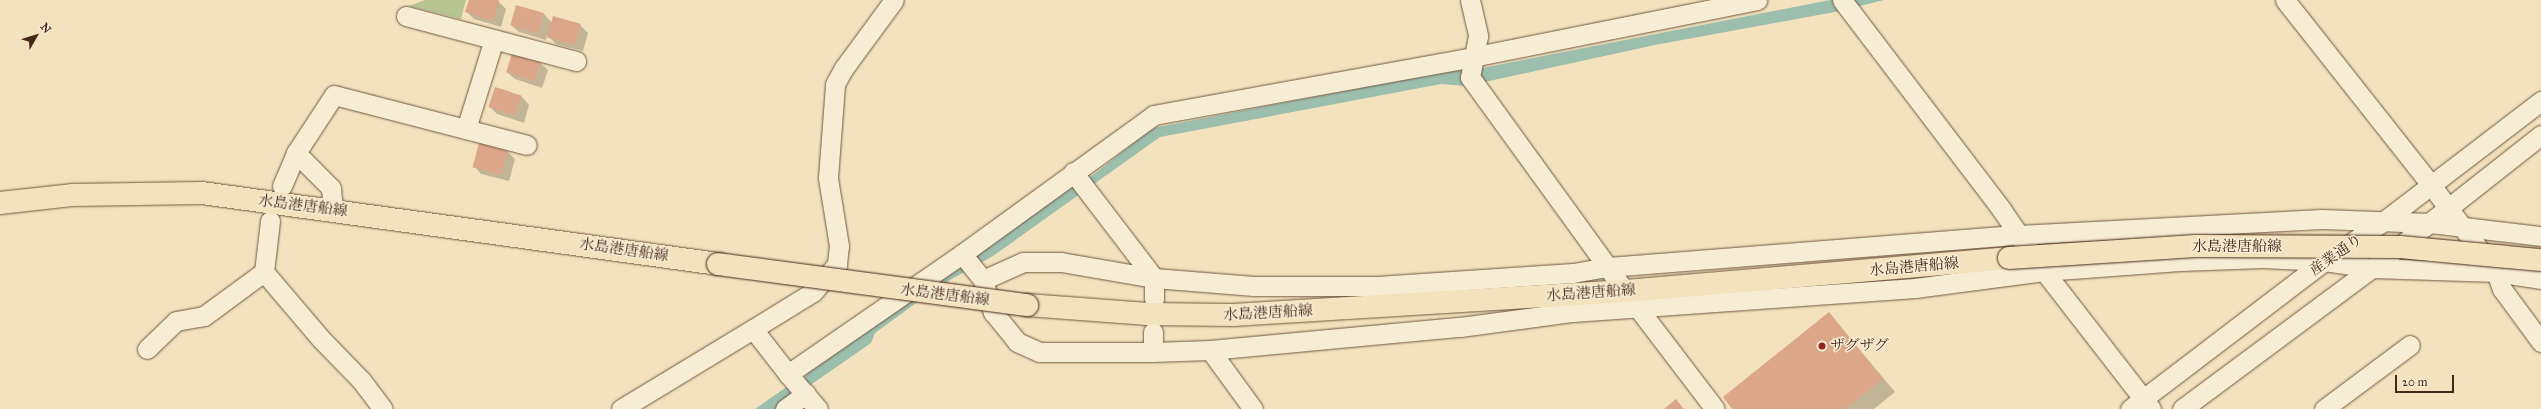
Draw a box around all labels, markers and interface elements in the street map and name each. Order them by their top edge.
north arrow [16,16,56,56]
text: N [38,20,54,36]
street label: 水島港唐船線 [257,192,349,220]
street label: 産業通り [2306,230,2366,280]
street label: 水島港唐船線 [578,235,670,265]
street label: 水島港唐船線 [2192,238,2282,256]
street label: 水島港唐船線 [1868,254,1960,280]
street label: 水島港唐船線 [899,281,991,309]
street label: 水島港唐船線 [1545,281,1637,305]
street label: 水島港唐船線 [1223,302,1313,324]
place label: ザグザグ [1830,337,1890,355]
marker: ザグザグ [1817,341,1827,351]
scale bar [2397,367,2456,393]
text: 20 m [2402,375,2428,389]

